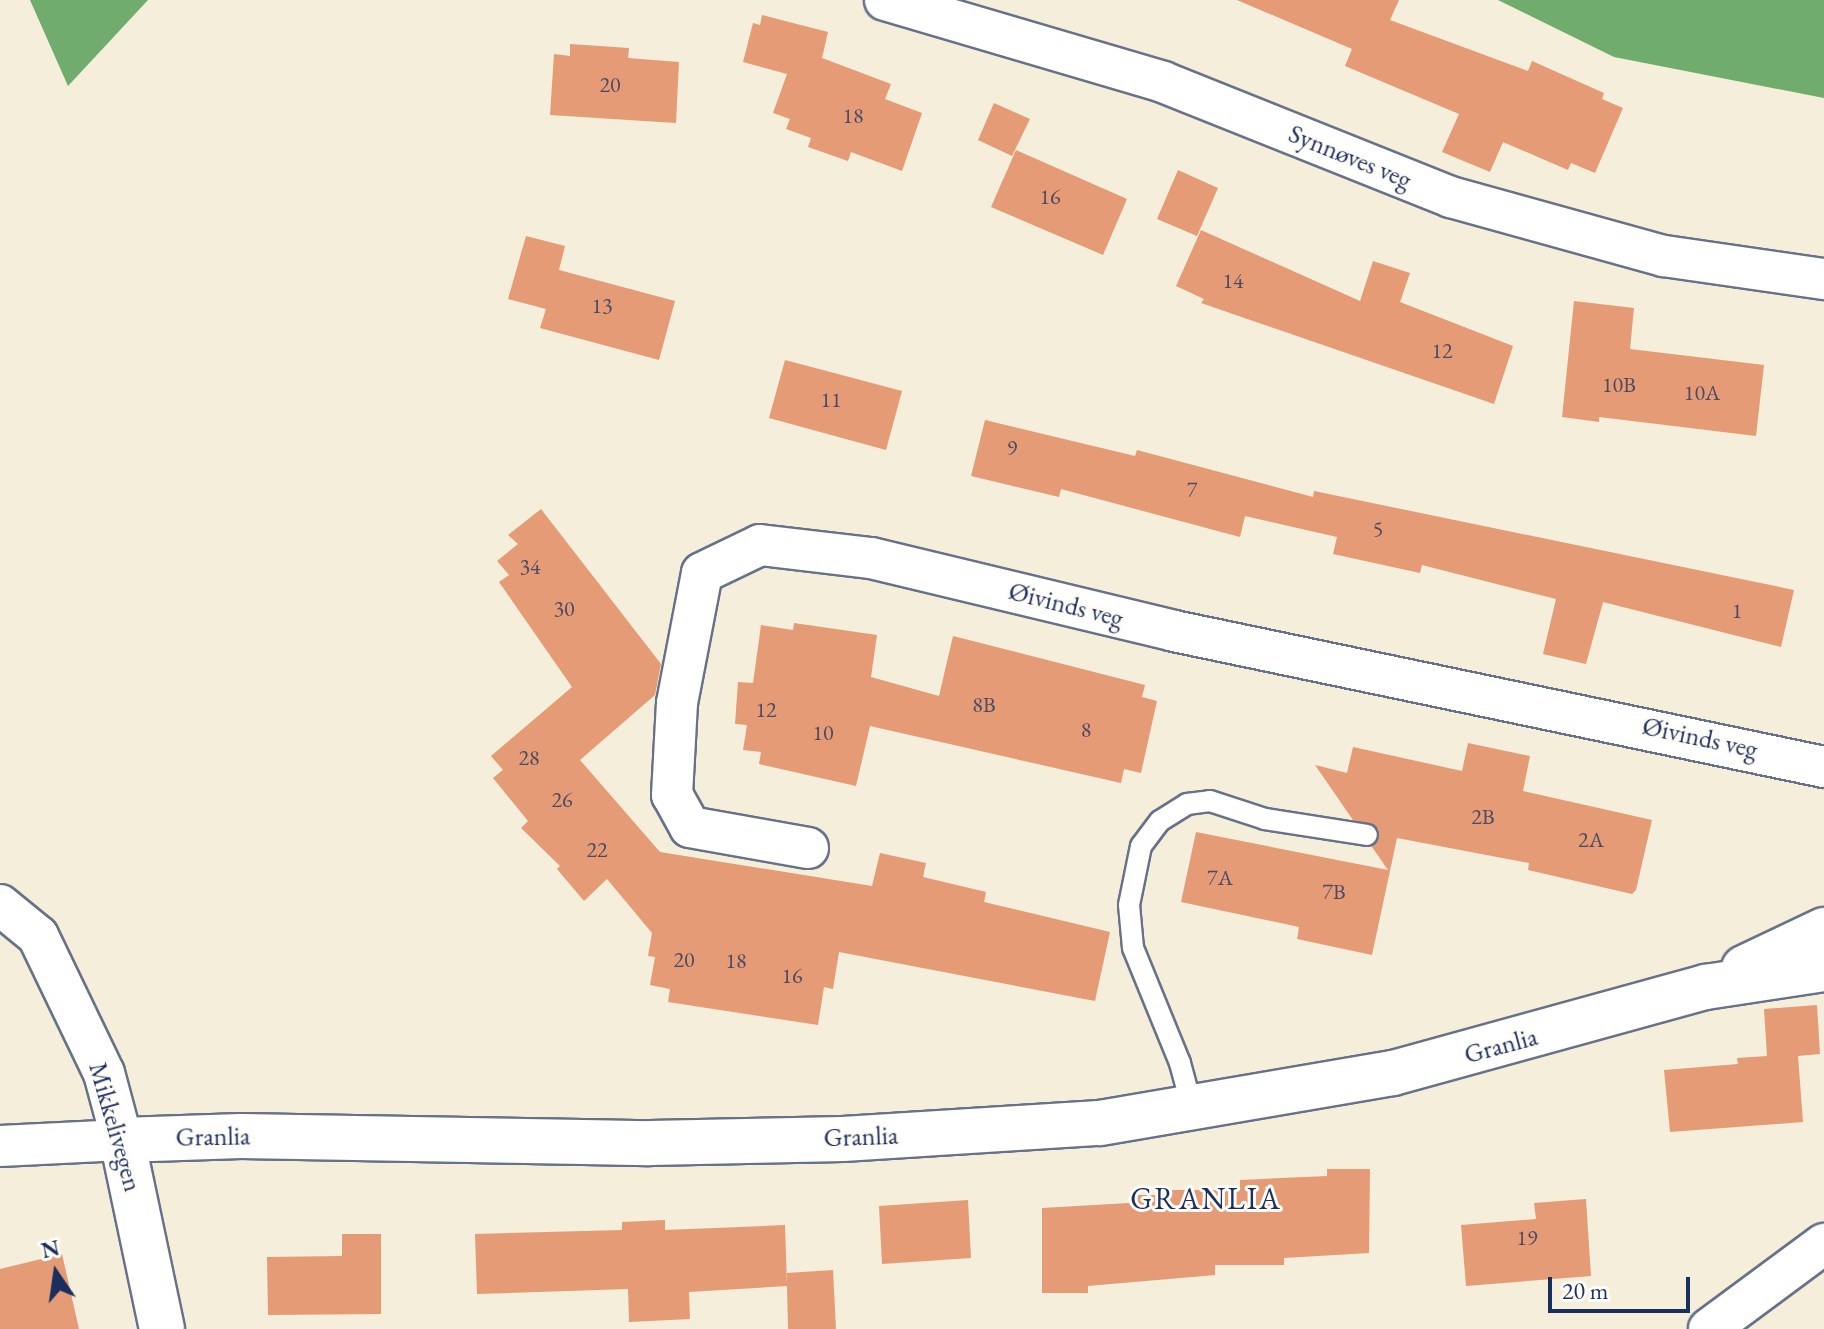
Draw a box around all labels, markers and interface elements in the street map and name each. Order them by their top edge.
house number: 20 [599,72,621,98]
house number: 18 [842,103,864,129]
street label: Synnøves veg [1284,118,1416,196]
house number: 16 [1039,184,1061,210]
house number: 14 [1222,268,1244,294]
house number: 13 [591,293,613,319]
house number: 12 [1431,338,1453,364]
house number: 10B [1602,372,1636,398]
house number: 10A [1684,380,1720,406]
house number: 11 [820,387,842,413]
house number: 9 [1007,435,1017,461]
house number: 7 [1187,477,1197,503]
house number: 5 [1373,516,1383,542]
house number: 34 [519,554,541,580]
street label: Øivinds veg [1006,576,1126,634]
house number: 30 [553,596,575,622]
house number: 1 [1732,598,1742,624]
house number: 8B [972,692,996,718]
house number: 12 [755,697,777,723]
street label: Øivinds veg [1640,711,1760,765]
house number: 8 [1081,717,1091,743]
house number: 10 [812,720,834,746]
house number: 28 [518,745,540,771]
house number: 26 [551,787,573,813]
house number: 2B [1471,804,1495,830]
house number: 2A [1578,827,1604,853]
house number: 22 [586,837,608,863]
house number: 7A [1207,865,1233,891]
house number: 7B [1322,879,1346,905]
house number: 20 [673,947,695,973]
house number: 18 [725,948,747,974]
house number: 16 [781,963,803,989]
street label: Granlia [1461,1021,1541,1071]
street label: Mikkelivegen [82,1059,148,1195]
street label: Granlia [823,1120,899,1154]
street label: Granlia [175,1121,251,1153]
district label: GRANLIA [1130,1181,1282,1217]
house number: 19 [1516,1225,1538,1251]
north arrow [16,1233,96,1313]
text: N [39,1233,62,1265]
scale bar [1552,1261,1694,1311]
text: 20 m [1562,1275,1609,1306]

